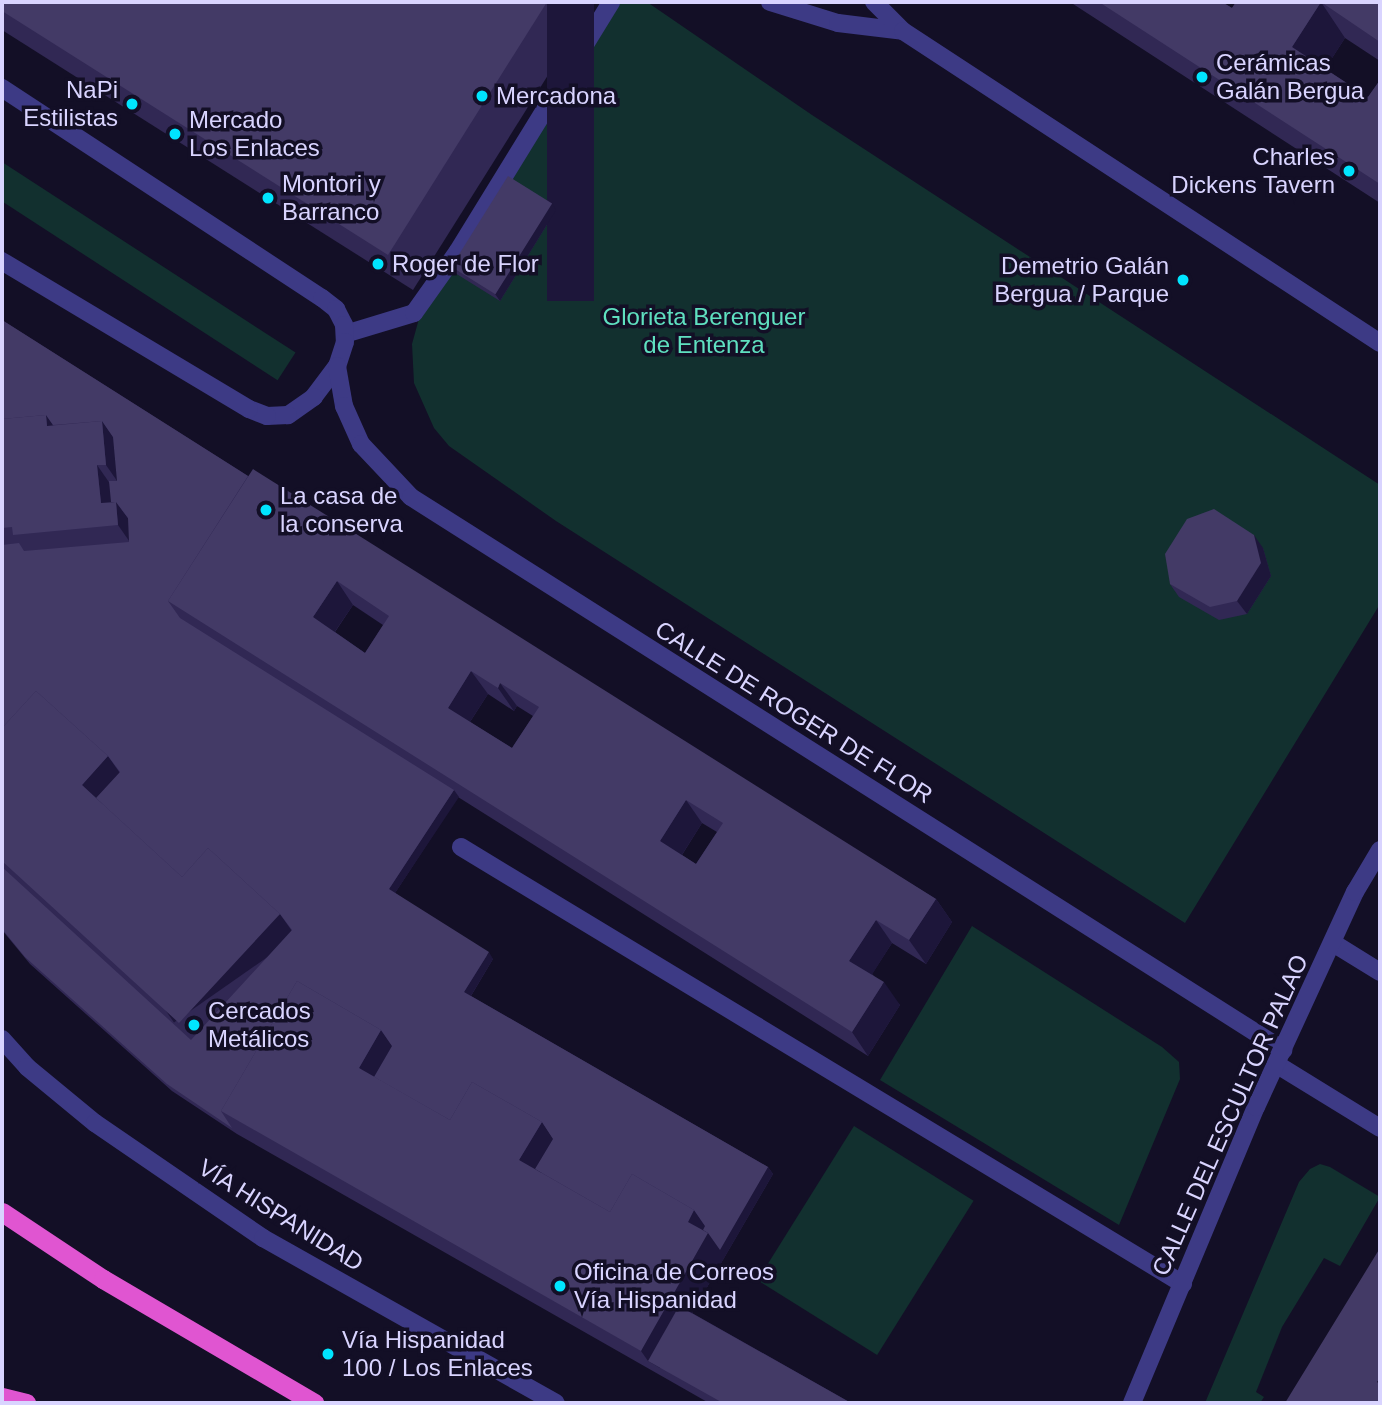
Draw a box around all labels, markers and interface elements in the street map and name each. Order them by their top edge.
place label: Cerámicas Galán Bergua [1216,49,1364,105]
marker: Cerámicas Galán Bergua [1194,69,1210,85]
place label: NaPi Estilistas [23,76,118,132]
place label: Mercadona [496,82,616,110]
marker: Mercadona [474,88,490,104]
marker: NaPi Estilistas [124,96,140,112]
place label: Mercado Los Enlaces [189,106,320,162]
marker: Mercado Los Enlaces [167,126,183,142]
place label: Charles Dickens Tavern [1171,143,1335,199]
marker: Charles Dickens Tavern [1341,163,1357,179]
place label: Montori y Barranco [282,170,381,226]
marker: Montori y Barranco [260,190,276,206]
place label: Roger de Flor [392,250,539,278]
place label: Demetrio Galán Bergua / Parque [994,252,1169,308]
marker: Roger de Flor [370,256,386,272]
marker: Demetrio Galán Bergua / Parque [1175,272,1191,288]
park label: Glorieta Berenguer de Entenza [603,303,805,359]
place label: La casa de la conserva [280,482,403,538]
marker: La casa de la conserva [258,502,274,518]
street label: CALLE DE ROGER DE FLOR [650,615,938,809]
street label: CALLE DEL ESCULTOR PALAO [1146,950,1314,1280]
place label: Cercados Metálicos [208,997,311,1053]
marker: Cercados Metálicos [186,1017,202,1033]
street label: VÍA HISPANIDAD [193,1152,369,1278]
place label: Oficina de Correos Vía Hispanidad [574,1258,774,1314]
marker: Oficina de Correos Vía Hispanidad [552,1278,568,1294]
place label: Vía Hispanidad 100 / Los Enlaces [342,1326,533,1382]
marker: Vía Hispanidad 100 / Los Enlaces [320,1346,336,1362]

